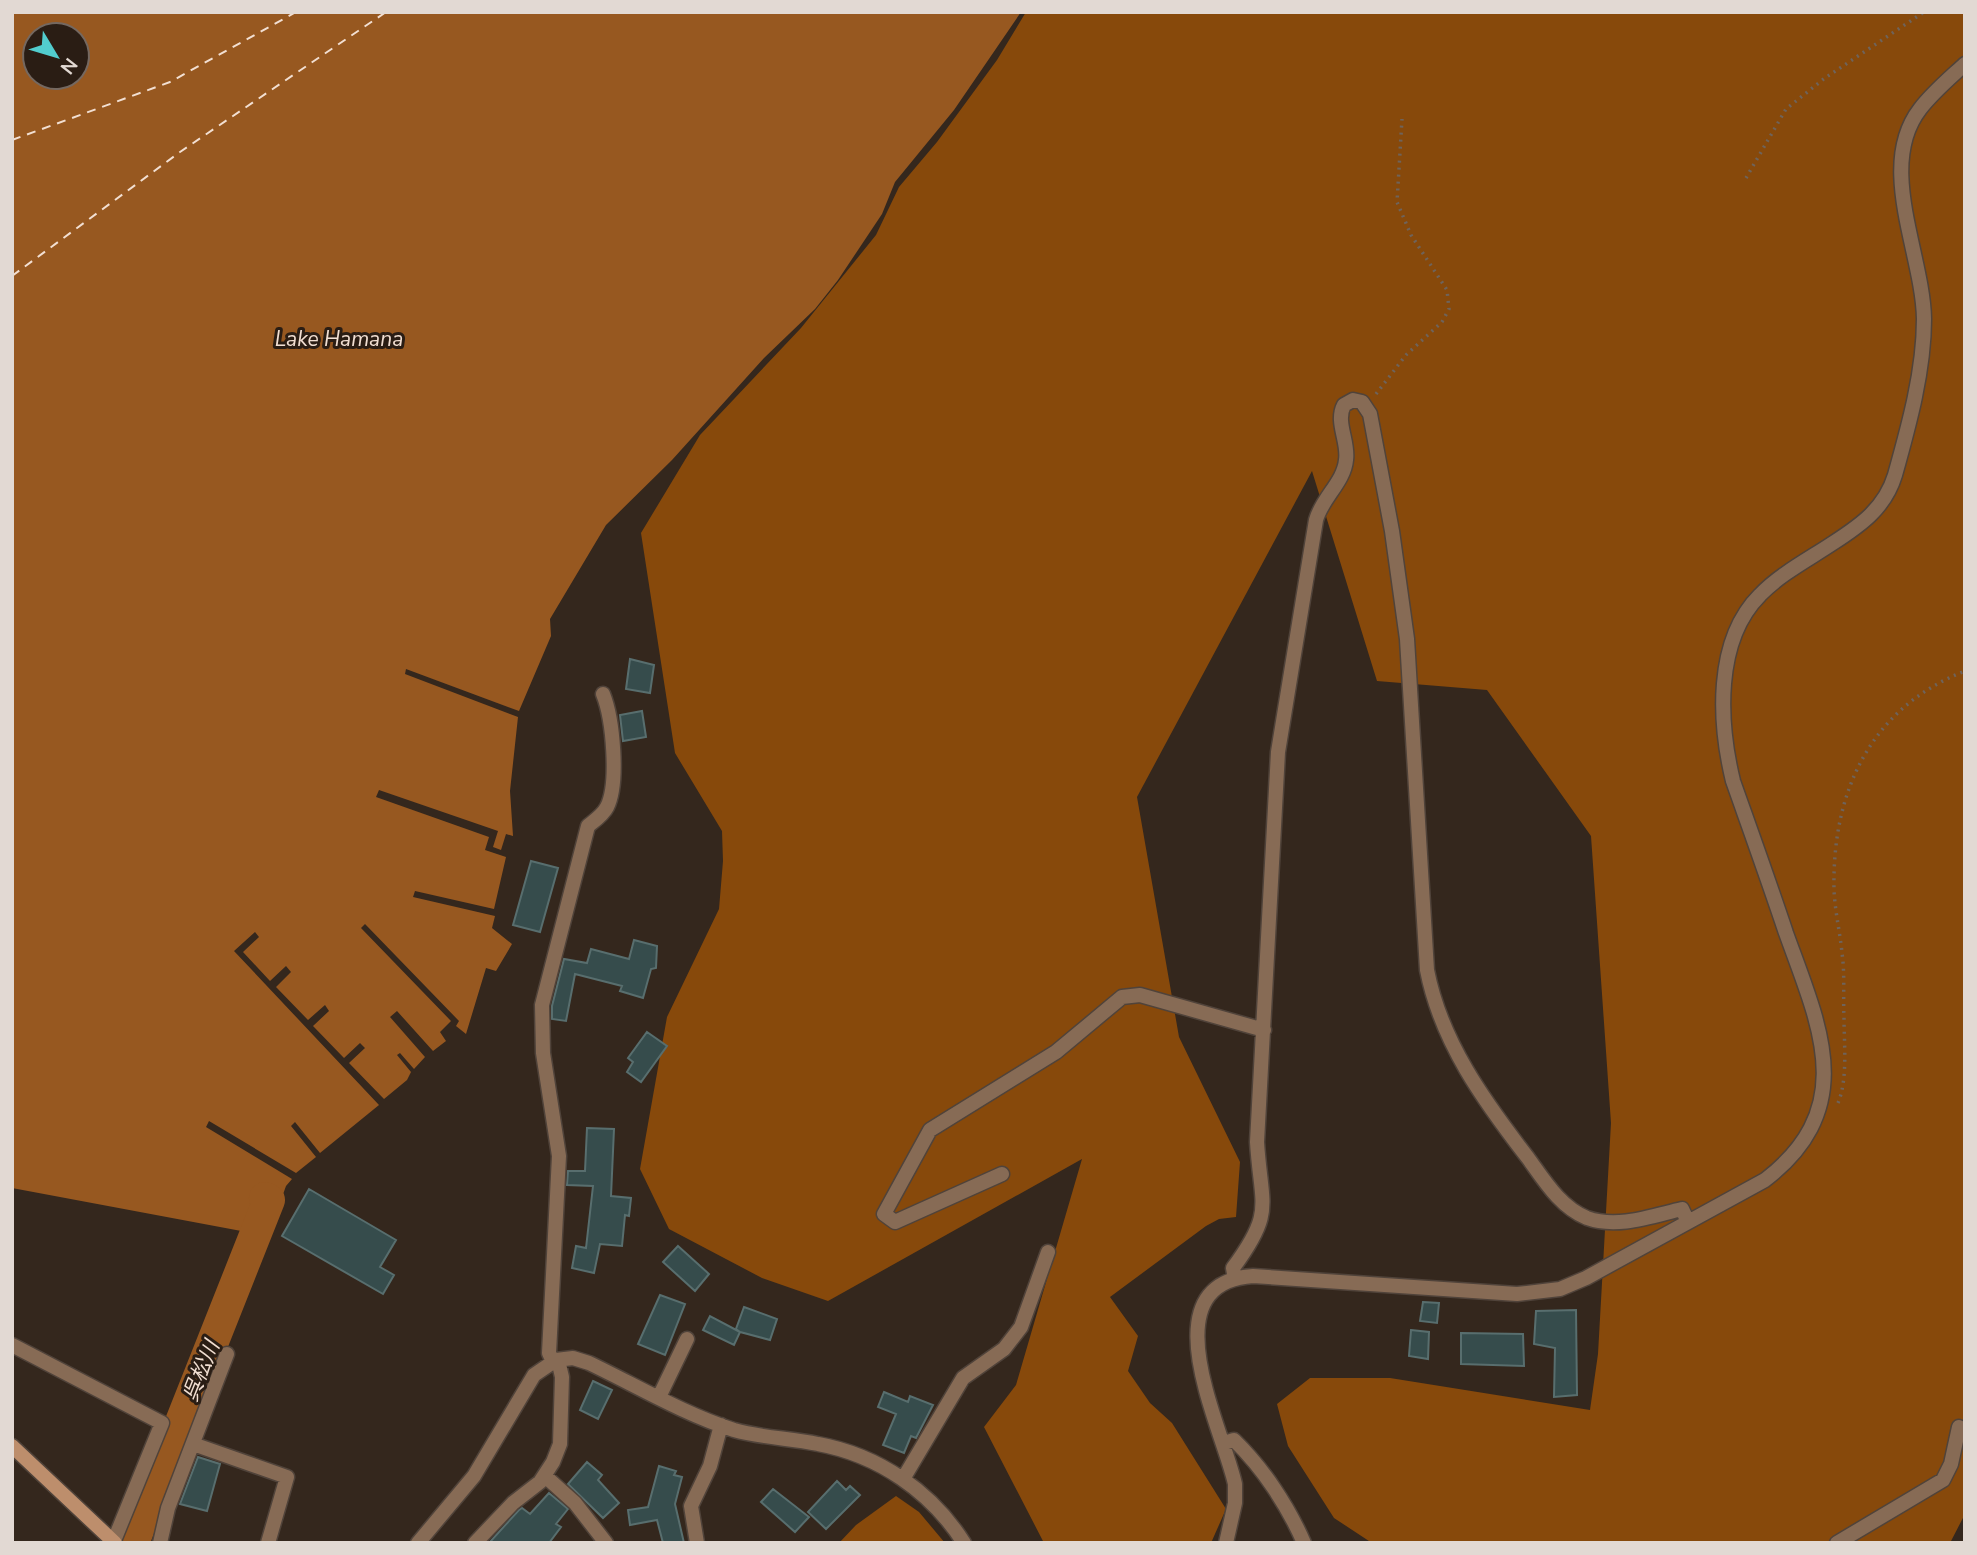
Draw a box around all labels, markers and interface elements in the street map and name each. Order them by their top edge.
north arrow [21,21,91,91]
text: N [54,52,83,79]
water label: Lake Hamana [275,325,403,353]
water label: 呉松川 [176,1335,227,1405]

